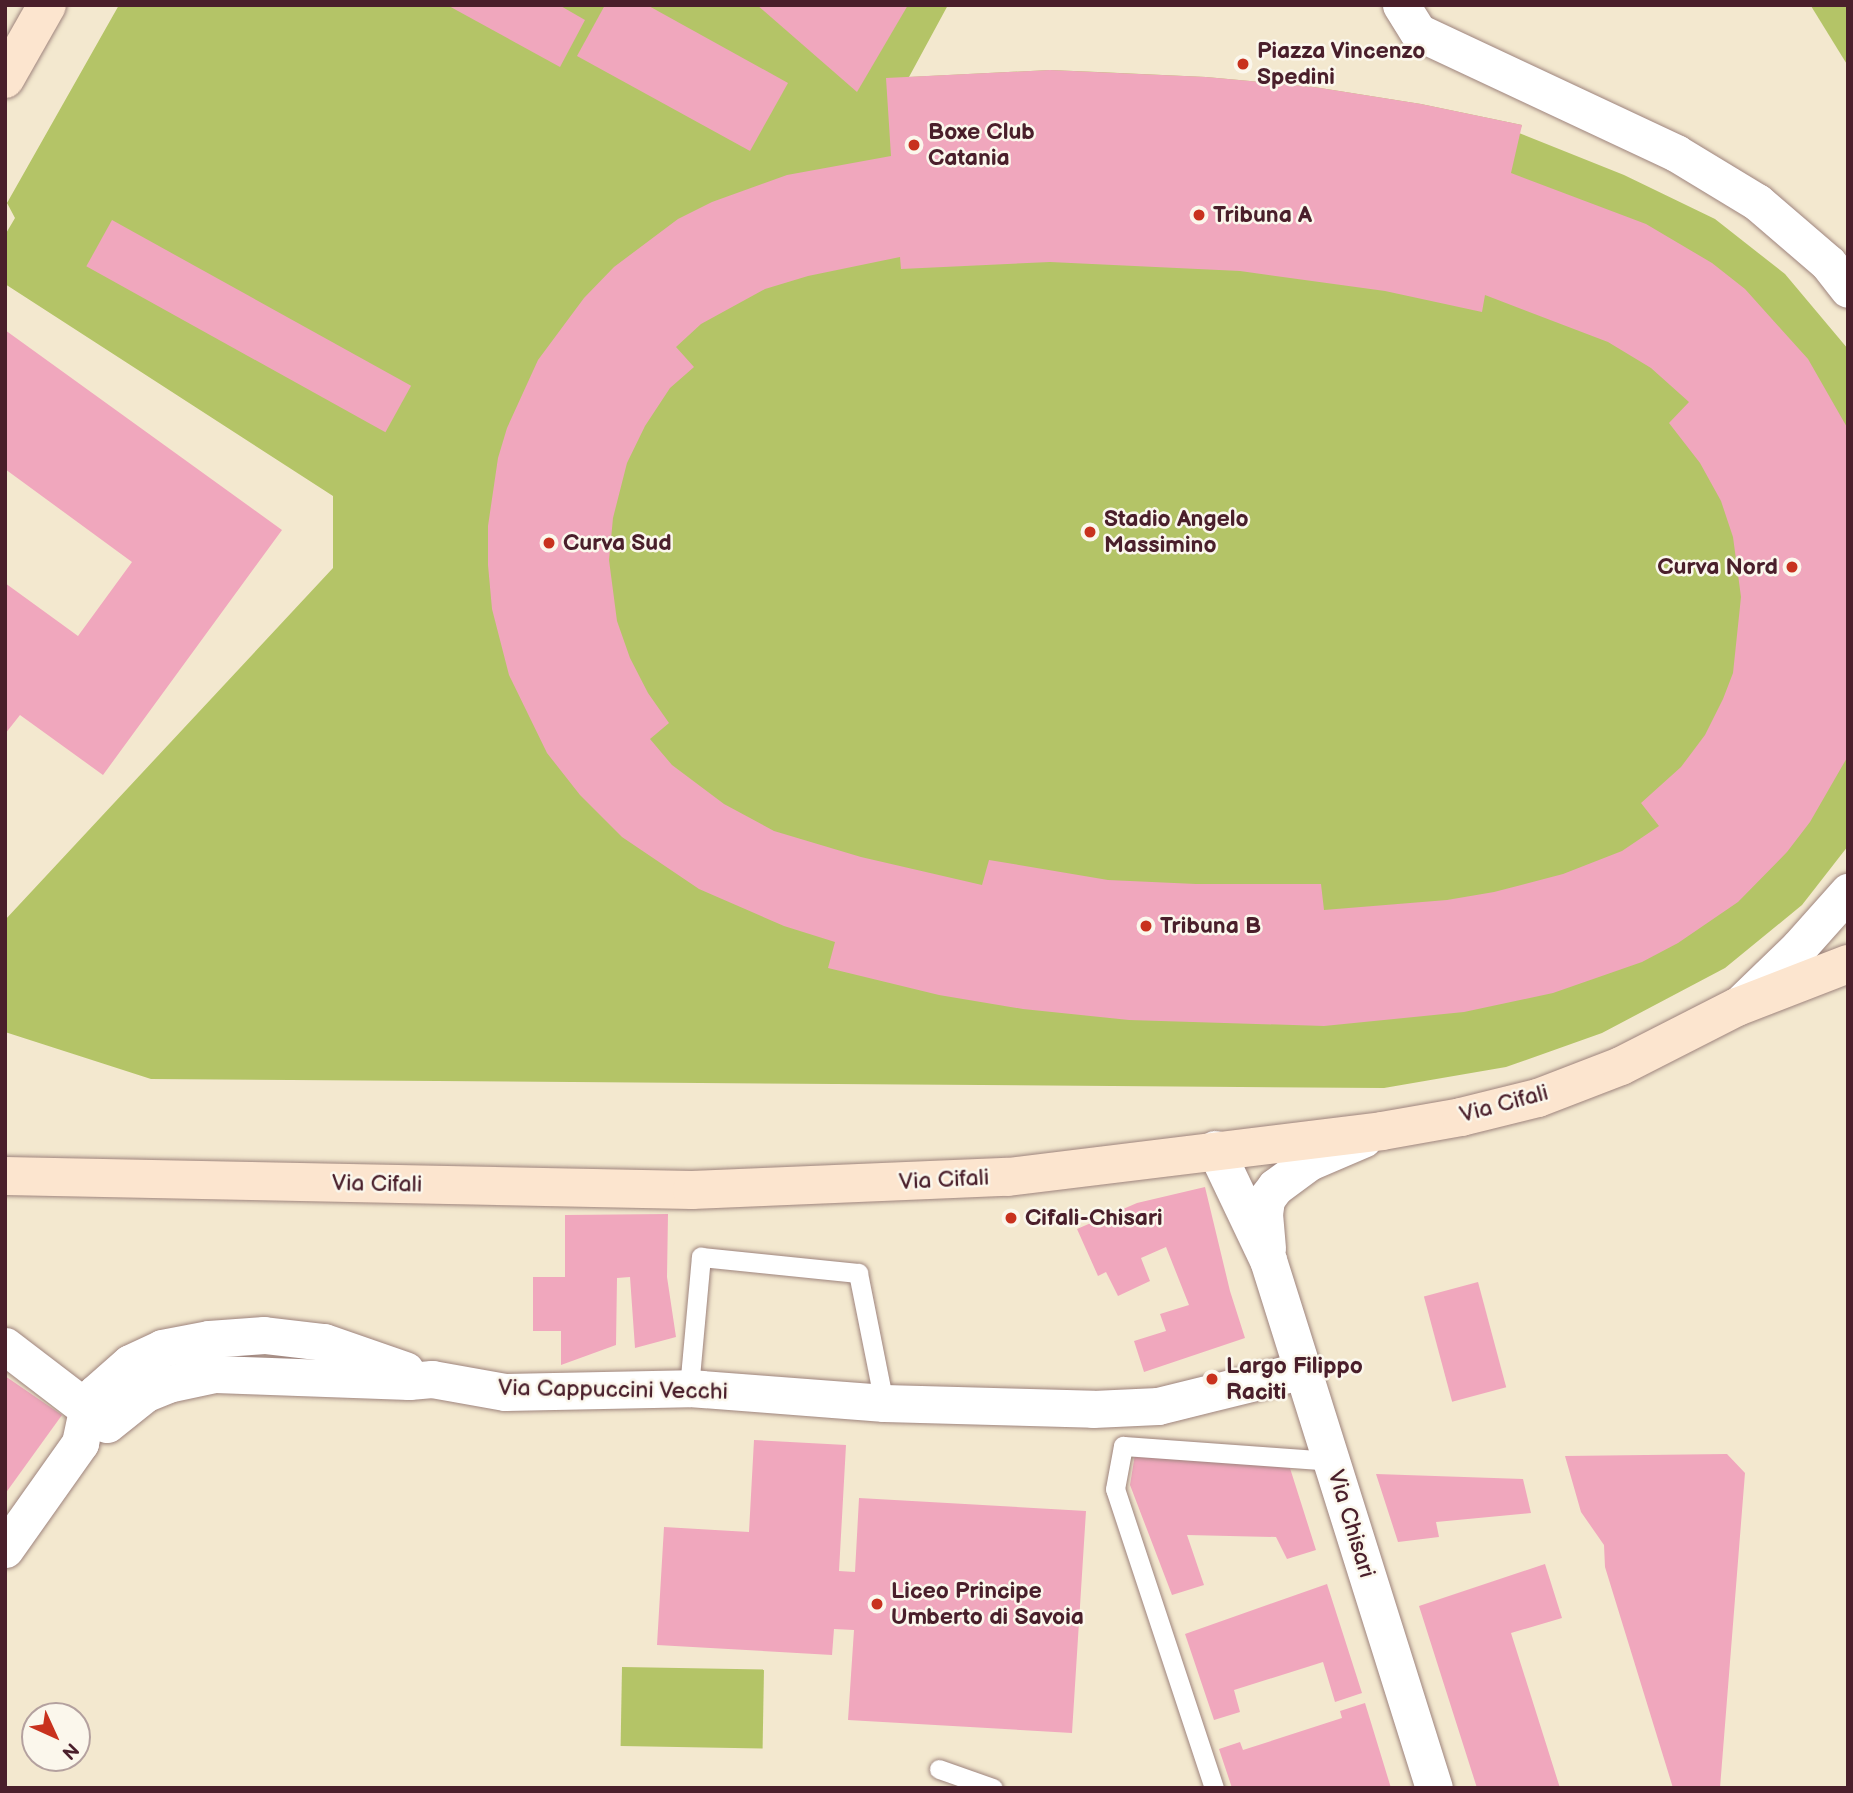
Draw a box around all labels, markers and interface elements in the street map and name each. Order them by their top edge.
place label: Piazza Vincenzo Spedini [1257,37,1427,91]
marker: Piazza Vincenzo Spedini [1235,56,1251,72]
place label: Boxe Club Catania [928,118,1035,172]
marker: Boxe Club Catania [906,137,922,153]
place label: Tribuna A [1213,201,1312,229]
marker: Tribuna A [1191,207,1207,223]
place label: Stadio Angelo Massimino [1104,505,1249,559]
marker: Stadio Angelo Massimino [1082,524,1098,540]
place label: Curva Sud [563,529,672,557]
marker: Curva Sud [541,535,557,551]
place label: Curva Nord [1657,553,1778,581]
marker: Curva Nord [1784,559,1800,575]
place label: Tribuna B [1160,912,1261,940]
marker: Tribuna B [1138,918,1154,934]
street label: Via Cifali [1457,1079,1551,1129]
street label: Via Cifali [898,1164,990,1196]
street label: Via Cifali [332,1169,422,1199]
place label: Cifali-Chisari [1025,1204,1163,1232]
marker: Cifali-Chisari [1003,1210,1019,1226]
place label: Largo Filippo Raciti [1226,1352,1363,1406]
marker: Largo Filippo Raciti [1204,1371,1220,1387]
street label: Via Cappuccini Vecchi [498,1374,728,1406]
street label: Via Chisari [1322,1467,1380,1581]
place label: Liceo Principe Umberto di Savoia [891,1577,1084,1631]
marker: Liceo Principe Umberto di Savoia [869,1596,885,1612]
north arrow [21,1702,91,1772]
text: N [57,1738,83,1764]

